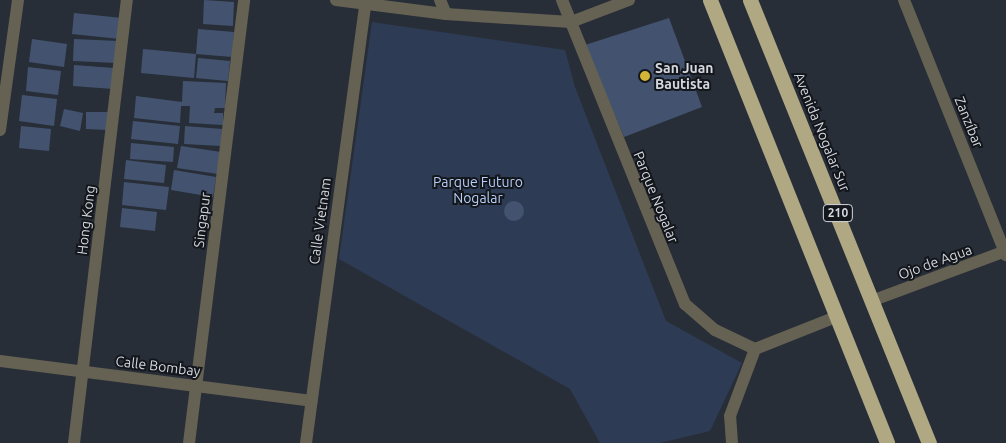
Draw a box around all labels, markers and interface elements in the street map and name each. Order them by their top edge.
place label: San Juan Bautista [655,60,713,92]
marker: San Juan Bautista [639,70,651,82]
street label: Avenida Nogalar Sur [790,70,854,194]
street label: Zanzíbar [951,94,987,150]
street label: Parque Nogalar [630,149,682,245]
park label: Parque Futuro Nogalar [433,174,523,206]
street label: Calle Vietnam [306,177,334,265]
street label: Hong Kong [73,184,99,256]
street label: Singapur [190,191,214,249]
road number: 210 [822,204,854,222]
street label: Ojo de Agua [896,241,974,283]
street label: Calle Bombay [115,352,201,380]

